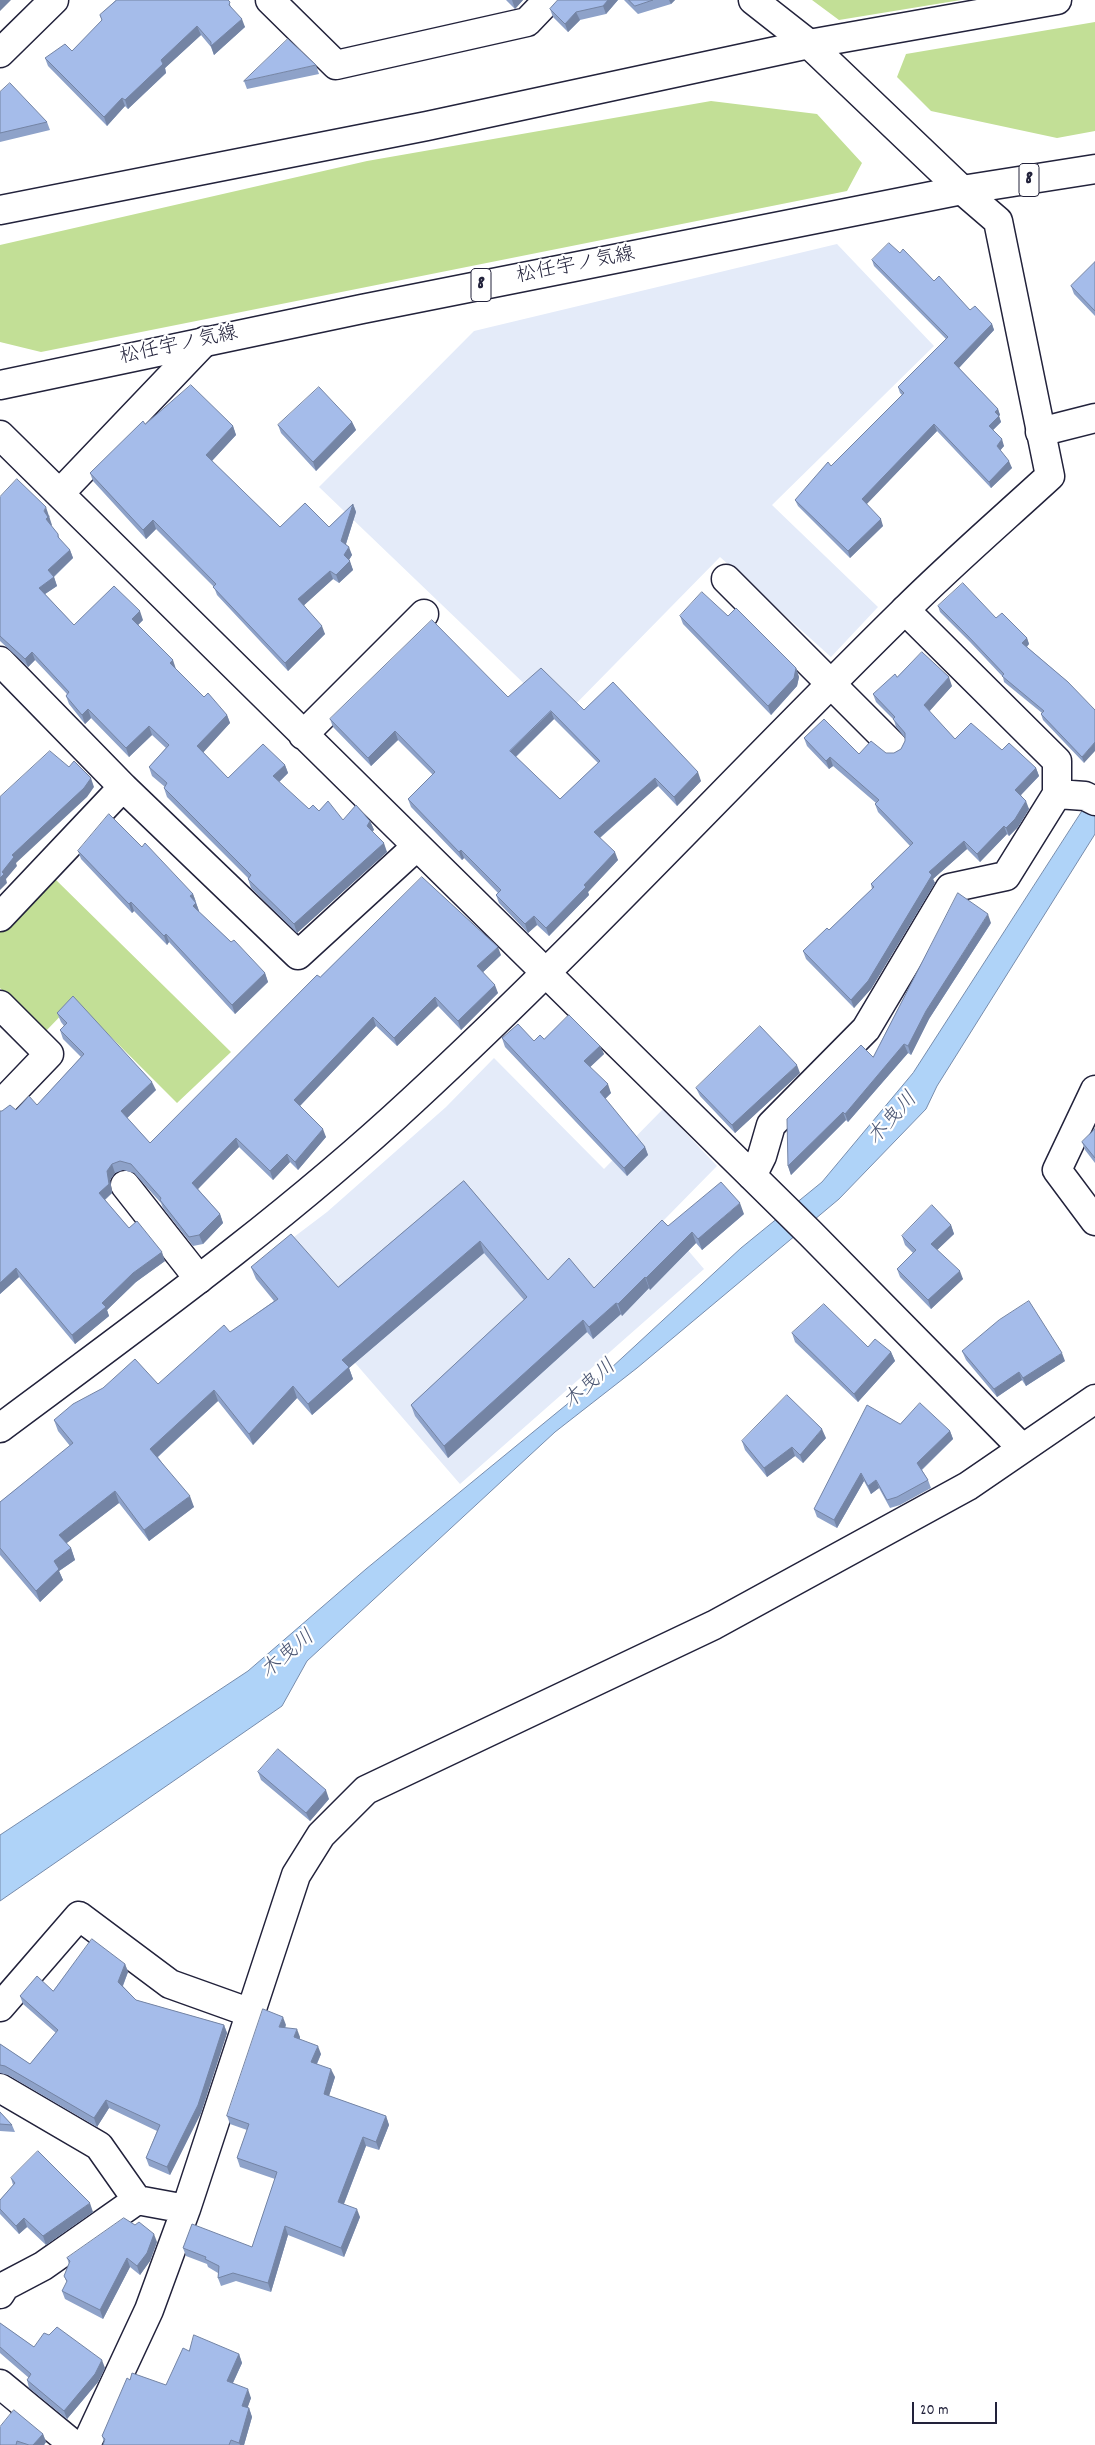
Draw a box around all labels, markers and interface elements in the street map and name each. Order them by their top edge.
road number: 8 [1019,164,1039,196]
street label: 松任宇ノ気線 [515,244,637,290]
road number: 8 [471,268,491,302]
street label: 松任宇ノ気線 [118,323,240,371]
water label: 木曳川 [864,1088,924,1152]
water label: 木曳川 [559,1356,623,1416]
water label: 木曳川 [257,1626,321,1686]
scale bar [915,2392,1000,2424]
text: 20 m [920,2400,948,2422]

